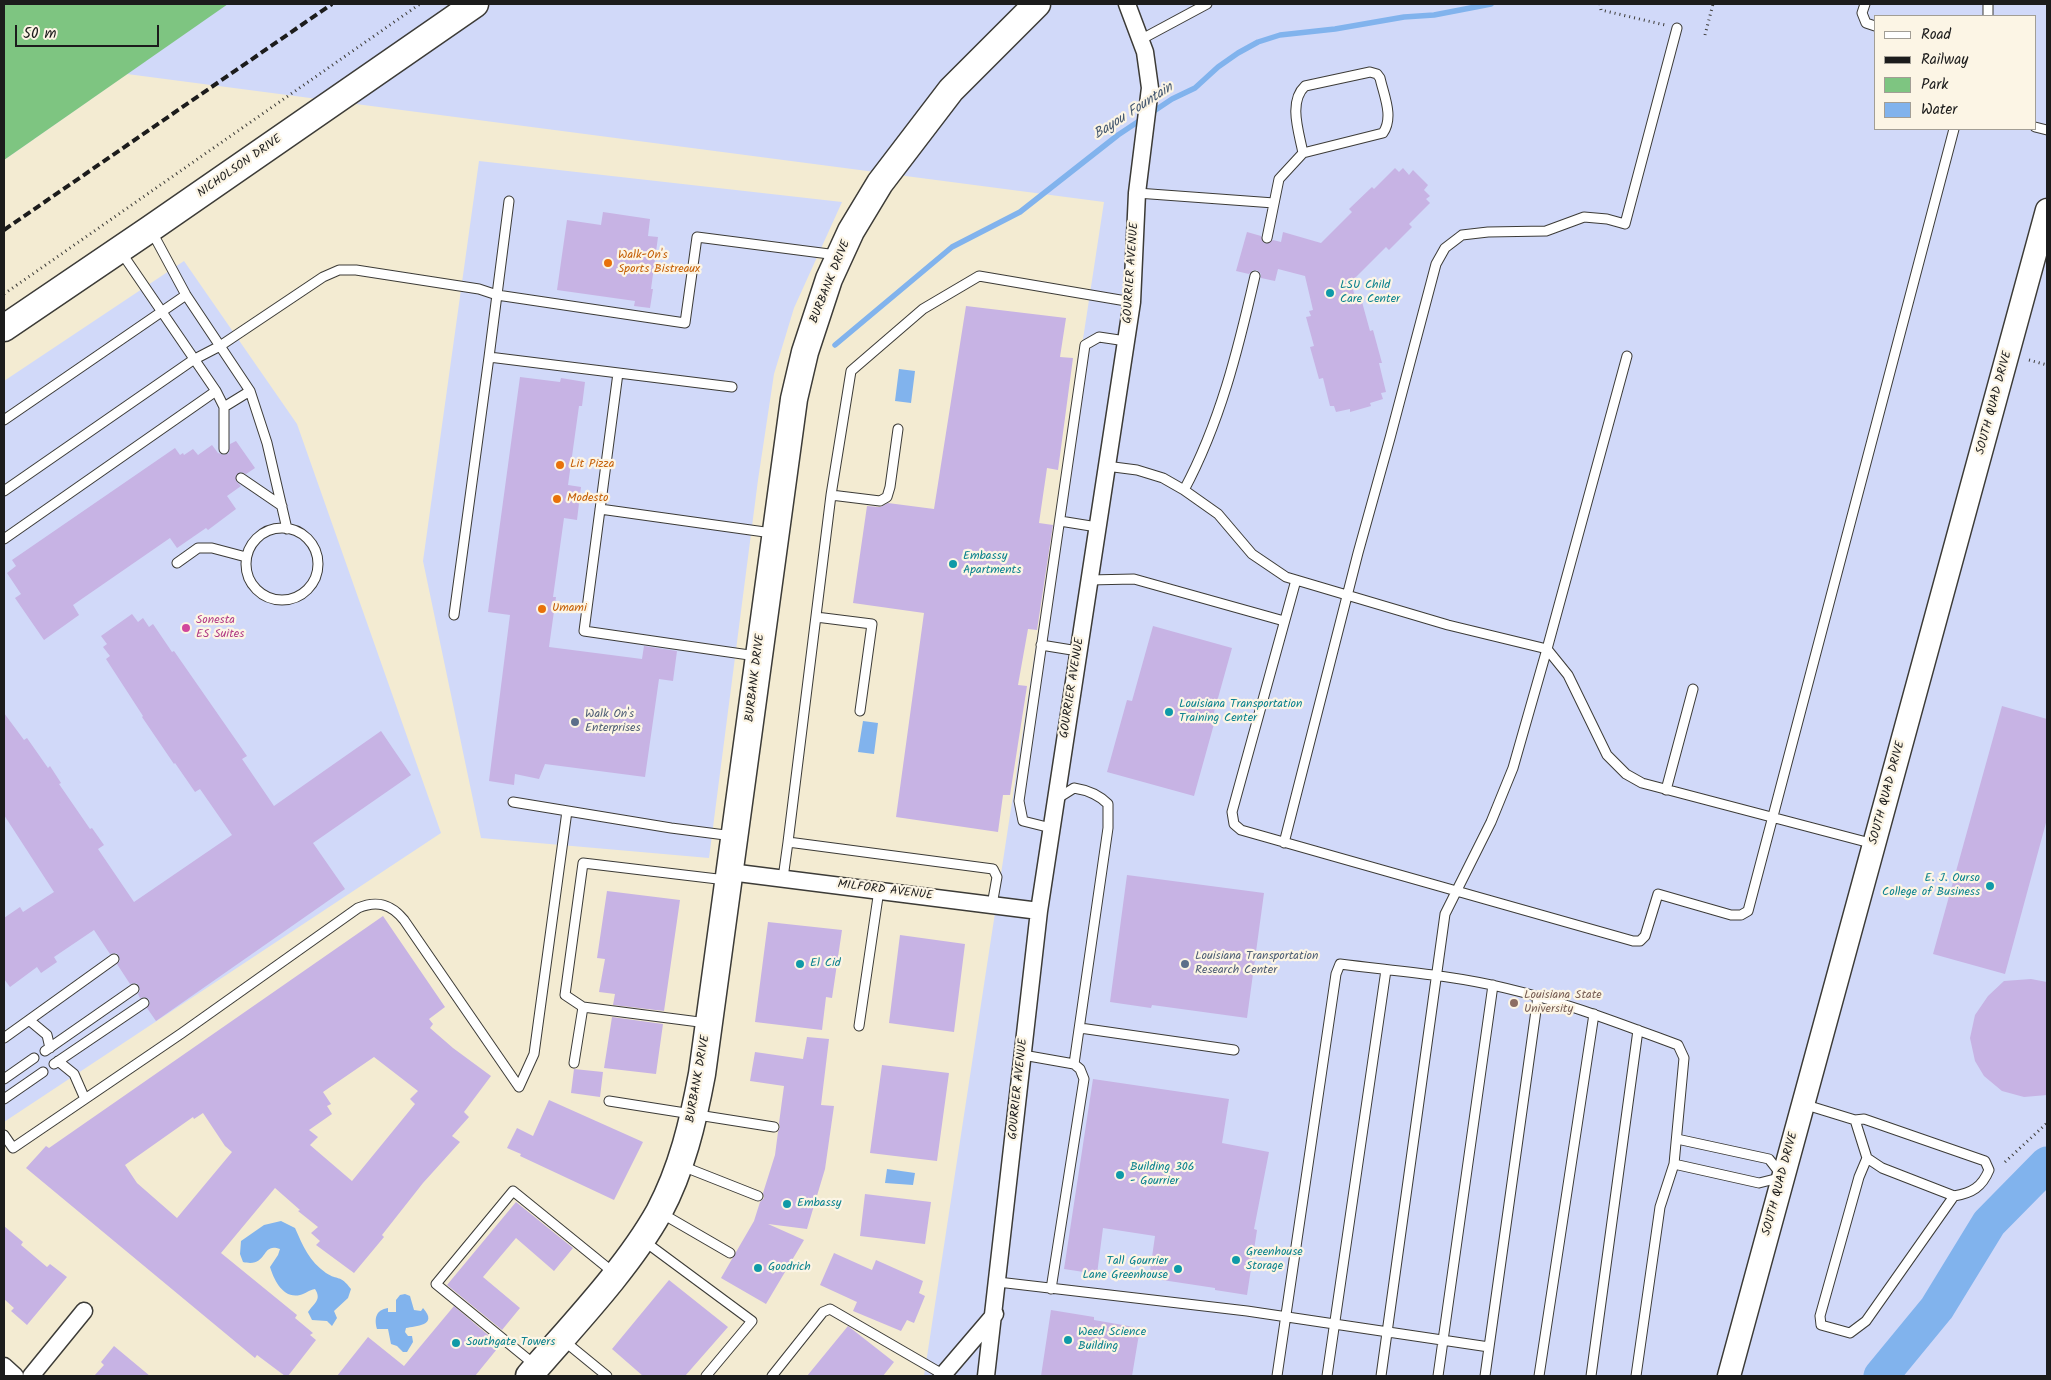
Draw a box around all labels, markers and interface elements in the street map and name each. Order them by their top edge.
scale bar [18,15,161,47]
legend [1874,15,2036,130]
text: 50 m [23,22,57,46]
text: Road [1921,23,1951,47]
text: Railway [1921,48,1968,72]
text: Park [1921,73,1948,97]
water label: Bayou Fountain [1091,80,1177,144]
text: Water [1921,98,1957,122]
street label: NICHOLSON DRIVE [195,133,285,201]
street label: GOURRIER AVENUE [1121,222,1143,324]
street label: BURBANK DRIVE [808,238,854,326]
place label: Walk-On's Sports Bistreaux [618,249,700,277]
marker: Walk-On's Sports Bistreaux [602,257,614,269]
place label: LSU Child Care Center [1340,279,1400,307]
marker: LSU Child Care Center [1324,287,1336,299]
street label: SOUTH QUAD DRIVE [1974,350,2016,456]
place label: Lit Pizza [570,458,614,472]
marker: Lit Pizza [554,459,566,471]
place label: Modesto [567,492,608,506]
marker: Modesto [551,493,563,505]
place label: Embassy Apartments [963,550,1021,578]
marker: Embassy Apartments [947,558,959,570]
place label: Umami [552,602,587,616]
marker: Umami [536,603,548,615]
place label: Sonesta ES Suites [196,614,244,642]
marker: Sonesta ES Suites [180,622,192,634]
street label: BURBANK DRIVE [743,633,769,723]
street label: GOURRIER AVENUE [1058,637,1088,739]
place label: Louisiana Transportation Training Center [1179,698,1302,726]
marker: Louisiana Transportation Training Center [1163,706,1175,718]
place label: Walk On's Enterprises [585,708,641,736]
marker: Walk On's Enterprises [569,716,581,728]
street label: SOUTH QUAD DRIVE [1867,740,1909,846]
place label: E. J. Ourso College of Business [1882,872,1980,900]
street label: MILFORD AVENUE [837,878,933,904]
marker: E. J. Ourso College of Business [1984,880,1996,892]
place label: Louisiana Transportation Research Center [1195,950,1318,978]
place label: El Cid [810,957,841,971]
marker: El Cid [794,958,806,970]
marker: Louisiana Transportation Research Center [1179,958,1191,970]
place label: Louisiana State University [1524,989,1602,1017]
marker: Louisiana State University [1508,997,1520,1009]
street label: BURBANK DRIVE [684,1034,714,1124]
street label: GOURRIER AVENUE [1007,1038,1031,1140]
street label: SOUTH QUAD DRIVE [1760,1131,1802,1237]
place label: Building 306 - Gourrier [1130,1161,1194,1189]
marker: Building 306 - Gourrier [1114,1169,1126,1181]
place label: Embassy [797,1197,841,1211]
marker: Embassy [781,1198,793,1210]
place label: Greenhouse Storage [1246,1246,1303,1274]
marker: Greenhouse Storage [1230,1254,1242,1266]
place label: Tall Gourrier Lane Greenhouse [1083,1255,1168,1283]
place label: Goodrich [768,1261,811,1275]
marker: Goodrich [752,1262,764,1274]
marker: Tall Gourrier Lane Greenhouse [1172,1263,1184,1275]
place label: Weed Science Building [1078,1326,1146,1354]
marker: Weed Science Building [1062,1334,1074,1346]
place label: Southgate Towers [466,1336,555,1350]
marker: Southgate Towers [450,1337,462,1349]

